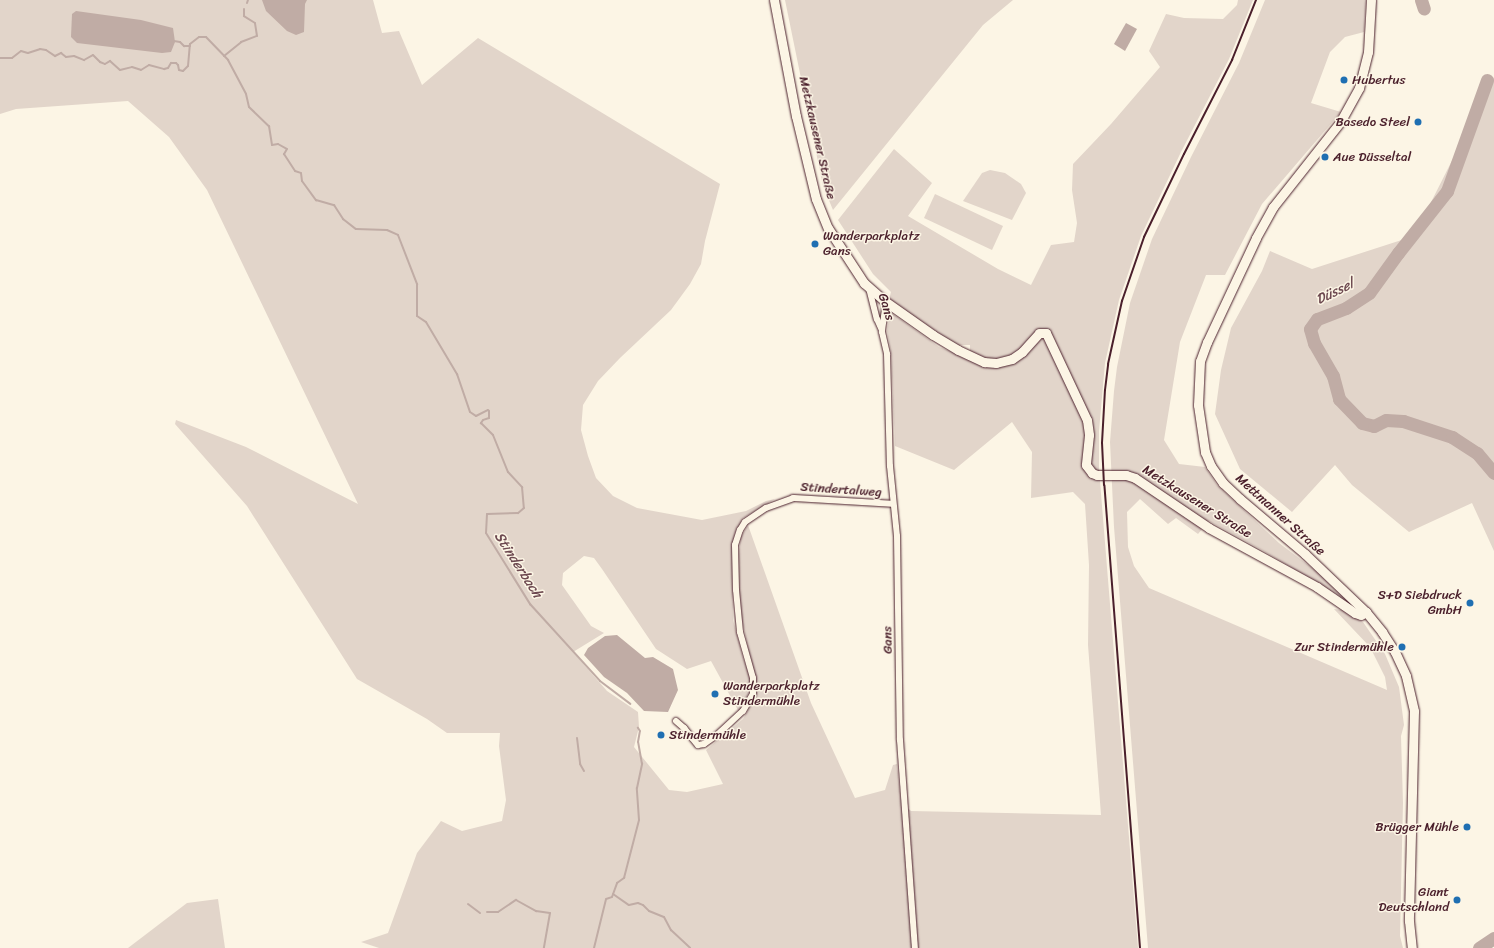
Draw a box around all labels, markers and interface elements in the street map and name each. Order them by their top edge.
place label: Hubertus [1352,72,1406,88]
street label: Metzkausener Straße [795,75,839,201]
marker: Hubertus [1339,75,1349,85]
place label: Basedo Steel [1335,114,1410,130]
marker: Basedo Steel [1413,117,1423,127]
place label: Aue Düsseltal [1333,149,1412,165]
marker: Aue Düsseltal [1320,152,1330,162]
place label: Wanderparkplatz Gans [823,229,920,260]
marker: Wanderparkplatz Gans [810,239,820,249]
water label: Düssel [1313,276,1357,308]
street label: Gans [875,292,897,322]
street label: Metzkausener Straße [1139,462,1255,542]
street label: Mettmanner Straße [1232,471,1328,559]
street label: Stindertalweg [800,479,882,501]
water label: Stinderbach [490,529,546,601]
place label: S+D Siebdruck GmbH [1377,588,1462,619]
marker: S+D Siebdruck GmbH [1465,598,1475,608]
street label: Gans [880,626,896,654]
place label: Zur Stindermühle [1294,639,1394,655]
marker: Zur Stindermühle [1397,642,1407,652]
place label: Wanderparkplatz Stindermühle [723,679,820,710]
marker: Wanderparkplatz Stindermühle [710,689,720,699]
place label: Stindermühle [669,727,746,743]
marker: Stindermühle [656,730,666,740]
place label: Brügger Mühle [1375,819,1459,835]
marker: Brügger Mühle [1462,822,1472,832]
place label: Giant Deutschland [1378,885,1449,916]
marker: Giant Deutschland [1452,895,1462,905]

